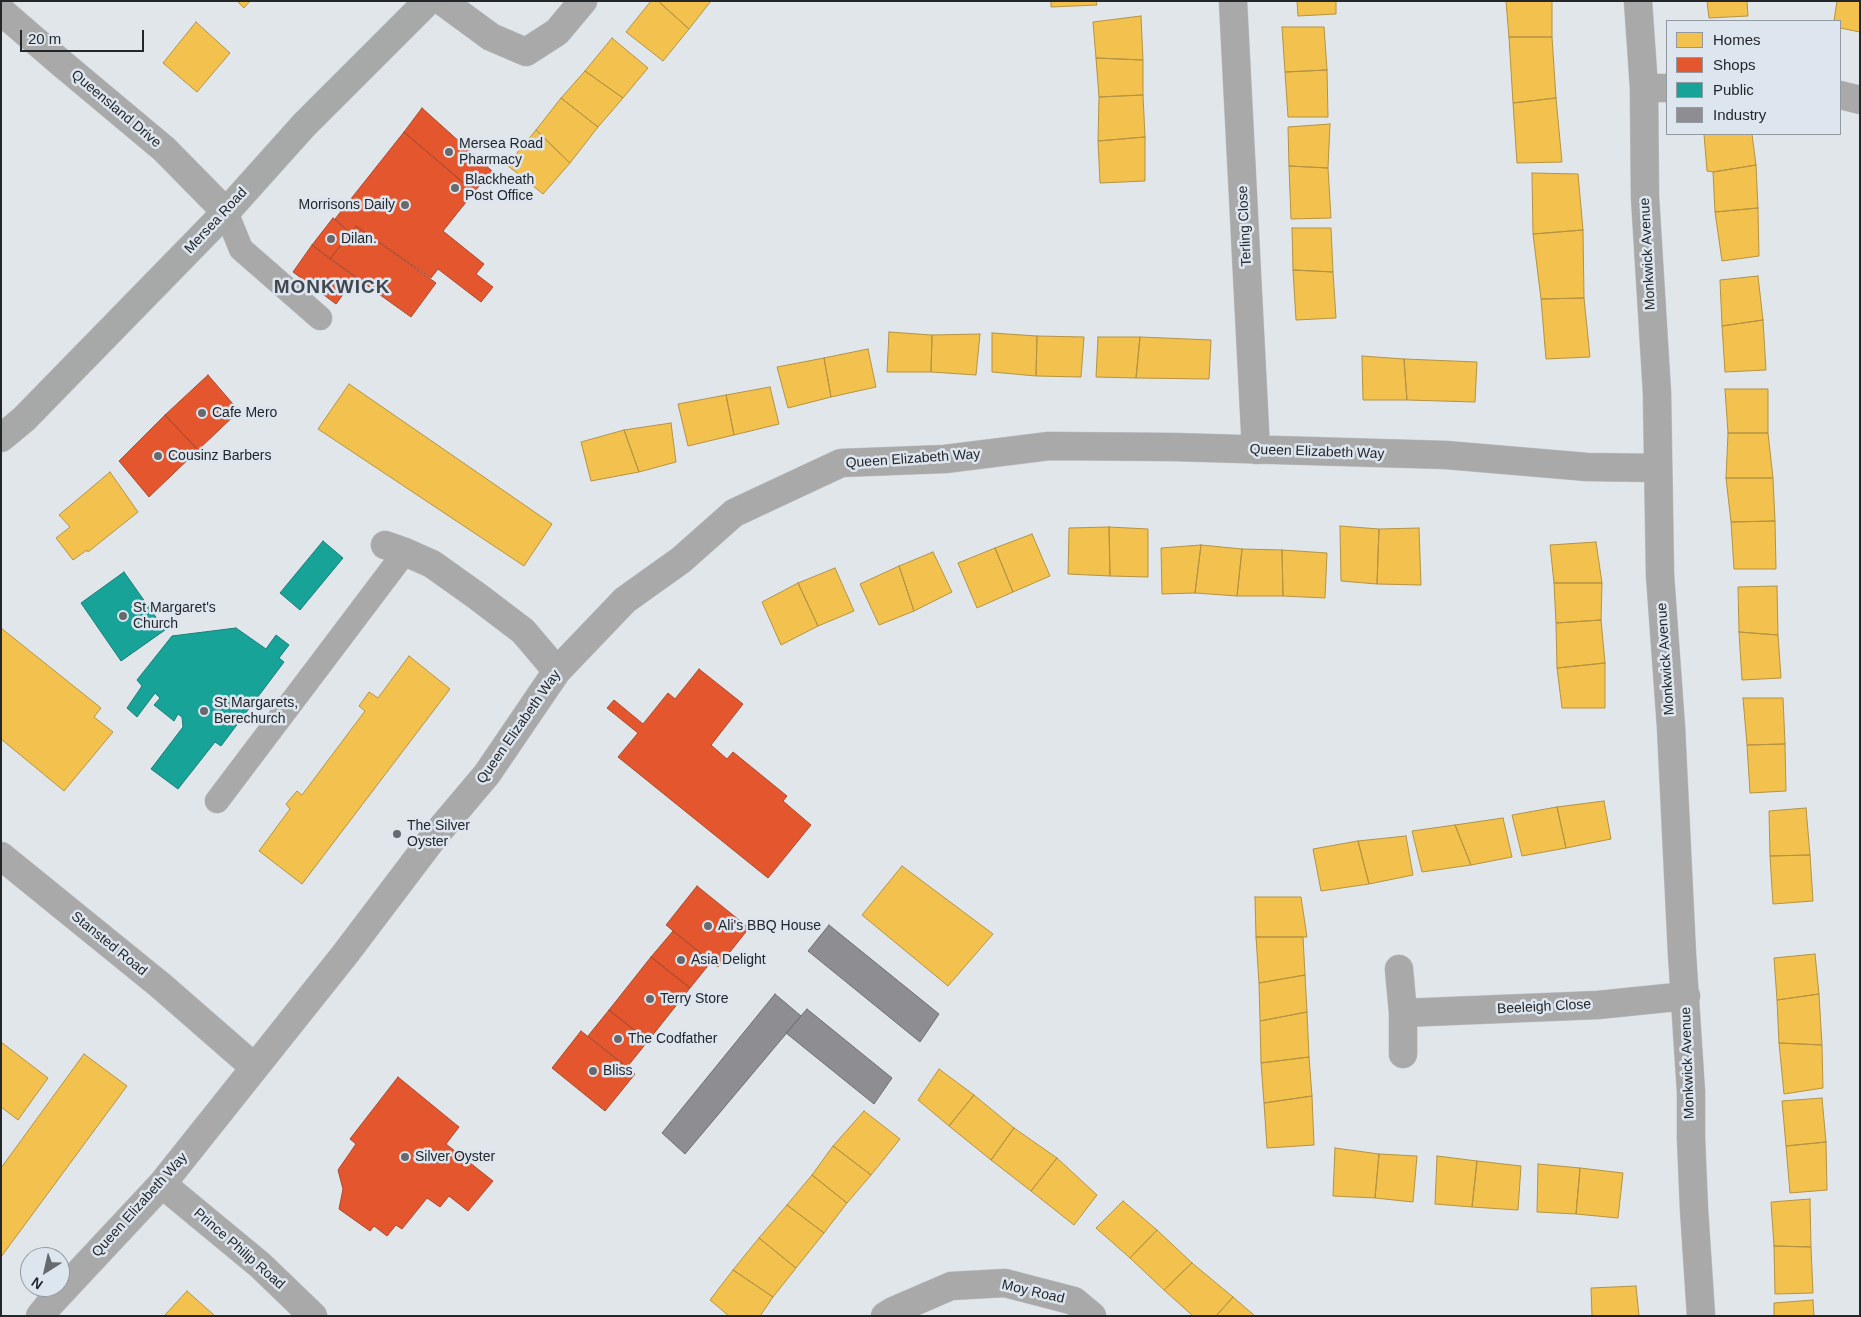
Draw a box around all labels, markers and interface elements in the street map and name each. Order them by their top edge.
scale bar [22,20,146,52]
legend [1666,20,1841,135]
text: 20 m [28,30,61,47]
text: Homes [1713,31,1761,48]
text: Shops [1713,56,1756,73]
street label: Queensland Drive [68,67,164,151]
text: Public [1713,81,1754,98]
text: Industry [1713,106,1766,123]
place label: Mersea Road Pharmacy [459,136,543,168]
marker: Mersea Road Pharmacy [443,146,455,158]
place label: Blackheath Post Office [465,172,534,204]
marker: Blackheath Post Office [449,182,461,194]
street label: Mersea Road [181,185,251,257]
street label: Terling Close [1234,185,1256,267]
place label: Morrisons Daily [299,197,395,213]
street label: Monkwick Avenue [1637,197,1659,311]
marker: Morrisons Daily [399,199,411,211]
place label: Dilan. [341,231,377,247]
marker: Dilan. [325,233,337,245]
district label: MONKWICK [273,277,391,299]
place label: Cafe Mero [212,405,277,421]
marker: Cafe Mero [196,407,208,419]
street label: Queen Elizabeth Way [1249,441,1385,463]
street label: Queen Elizabeth Way [845,446,981,472]
place label: Cousinz Barbers [168,448,271,464]
marker: Cousinz Barbers [152,450,164,462]
place label: St Margaret's Church [133,600,216,632]
street label: Monkwick Avenue [1654,602,1678,716]
marker: St Margaret's Church [117,610,129,622]
street label: Queen Elizabeth Way [473,667,565,787]
place label: St Margarets, Berechurch [214,695,298,728]
marker: St Margarets, Berechurch [198,705,210,717]
place label: The Silver Oyster [407,818,470,850]
marker: The Silver Oyster [391,828,403,840]
street label: Stansted Road [68,908,150,980]
place label: Ali's BBQ House [718,918,821,934]
marker: Ali's BBQ House [702,920,714,932]
place label: Asia Delight [691,952,766,968]
marker: Asia Delight [675,954,687,966]
place label: Terry Store [660,991,728,1007]
marker: Terry Store [644,993,656,1005]
street label: Beeleigh Close [1497,996,1591,1018]
street label: Monkwick Avenue [1678,1006,1698,1120]
place label: The Codfather [628,1031,717,1047]
marker: The Codfather [612,1033,624,1045]
place label: Bliss [603,1063,633,1079]
marker: Bliss [587,1065,599,1077]
street label: Queen Elizabeth Way [89,1149,191,1261]
place label: Silver Oyster [415,1149,495,1165]
marker: Silver Oyster [399,1151,411,1163]
street label: Prince Philip Road [190,1205,288,1293]
north arrow [20,1247,70,1297]
text: N [28,1274,46,1293]
street label: Moy Road [1000,1277,1066,1307]

